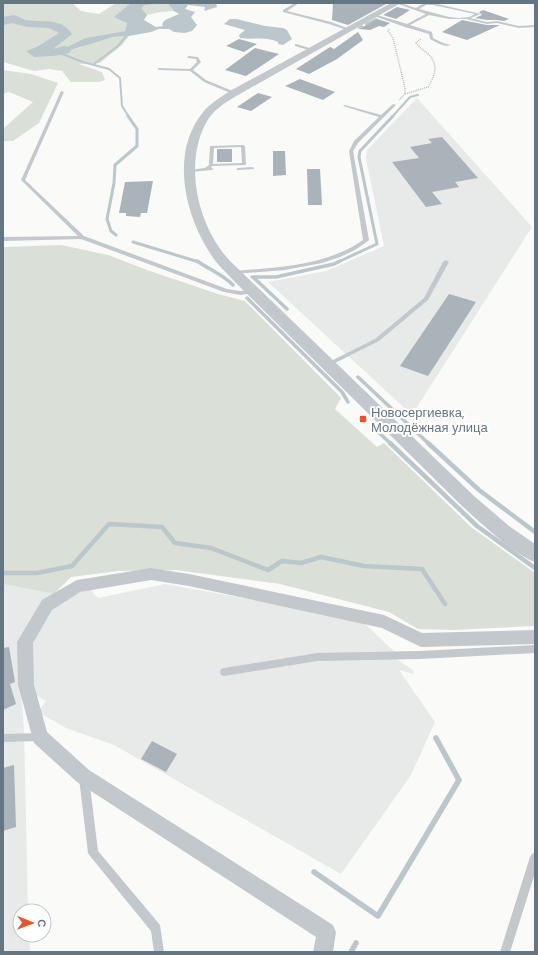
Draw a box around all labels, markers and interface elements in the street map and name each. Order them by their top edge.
place label: Новосергиевка, Молодёжная улица [371,404,489,436]
marker: Новосергиевка, Молодёжная улица [358,414,368,424]
north arrow [12,903,52,943]
text: С [35,919,49,927]

